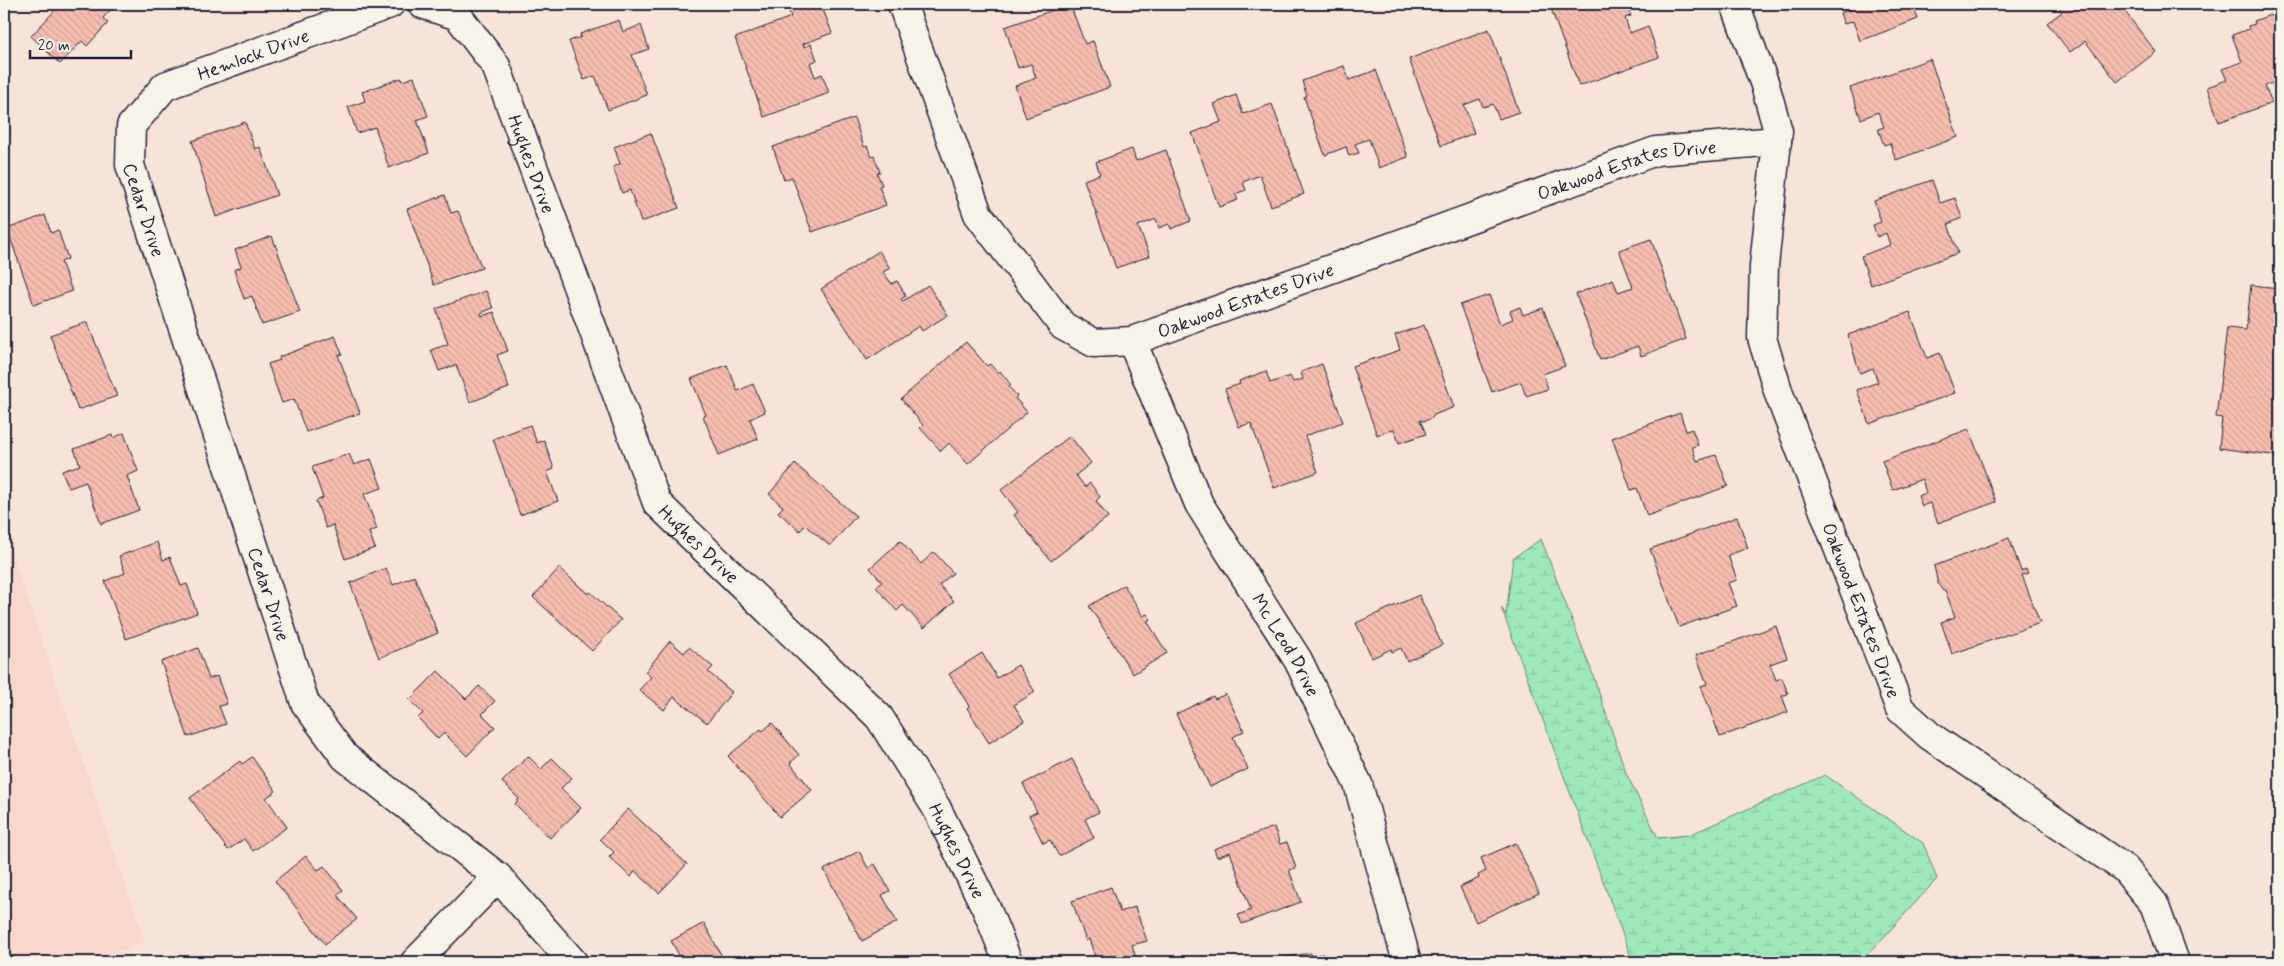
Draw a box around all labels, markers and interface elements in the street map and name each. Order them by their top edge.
street label: Hemlock Drive [194,24,313,87]
scale bar [30,28,131,60]
text: 20 m [38,36,70,56]
street label: Hughes Drive [501,111,560,217]
street label: Oakwood Estates Drive [1534,135,1717,207]
street label: Cedar Drive [116,160,170,260]
street label: Oakwood Estates Drive [1154,258,1338,345]
street label: Hughes Drive [652,500,744,590]
street label: Oakwood Estates Drive [1816,519,1906,702]
street label: Cedar Drive [241,544,295,645]
street label: Mc Leod Drive [1245,589,1325,701]
street label: Hughes Drive [922,799,990,903]

